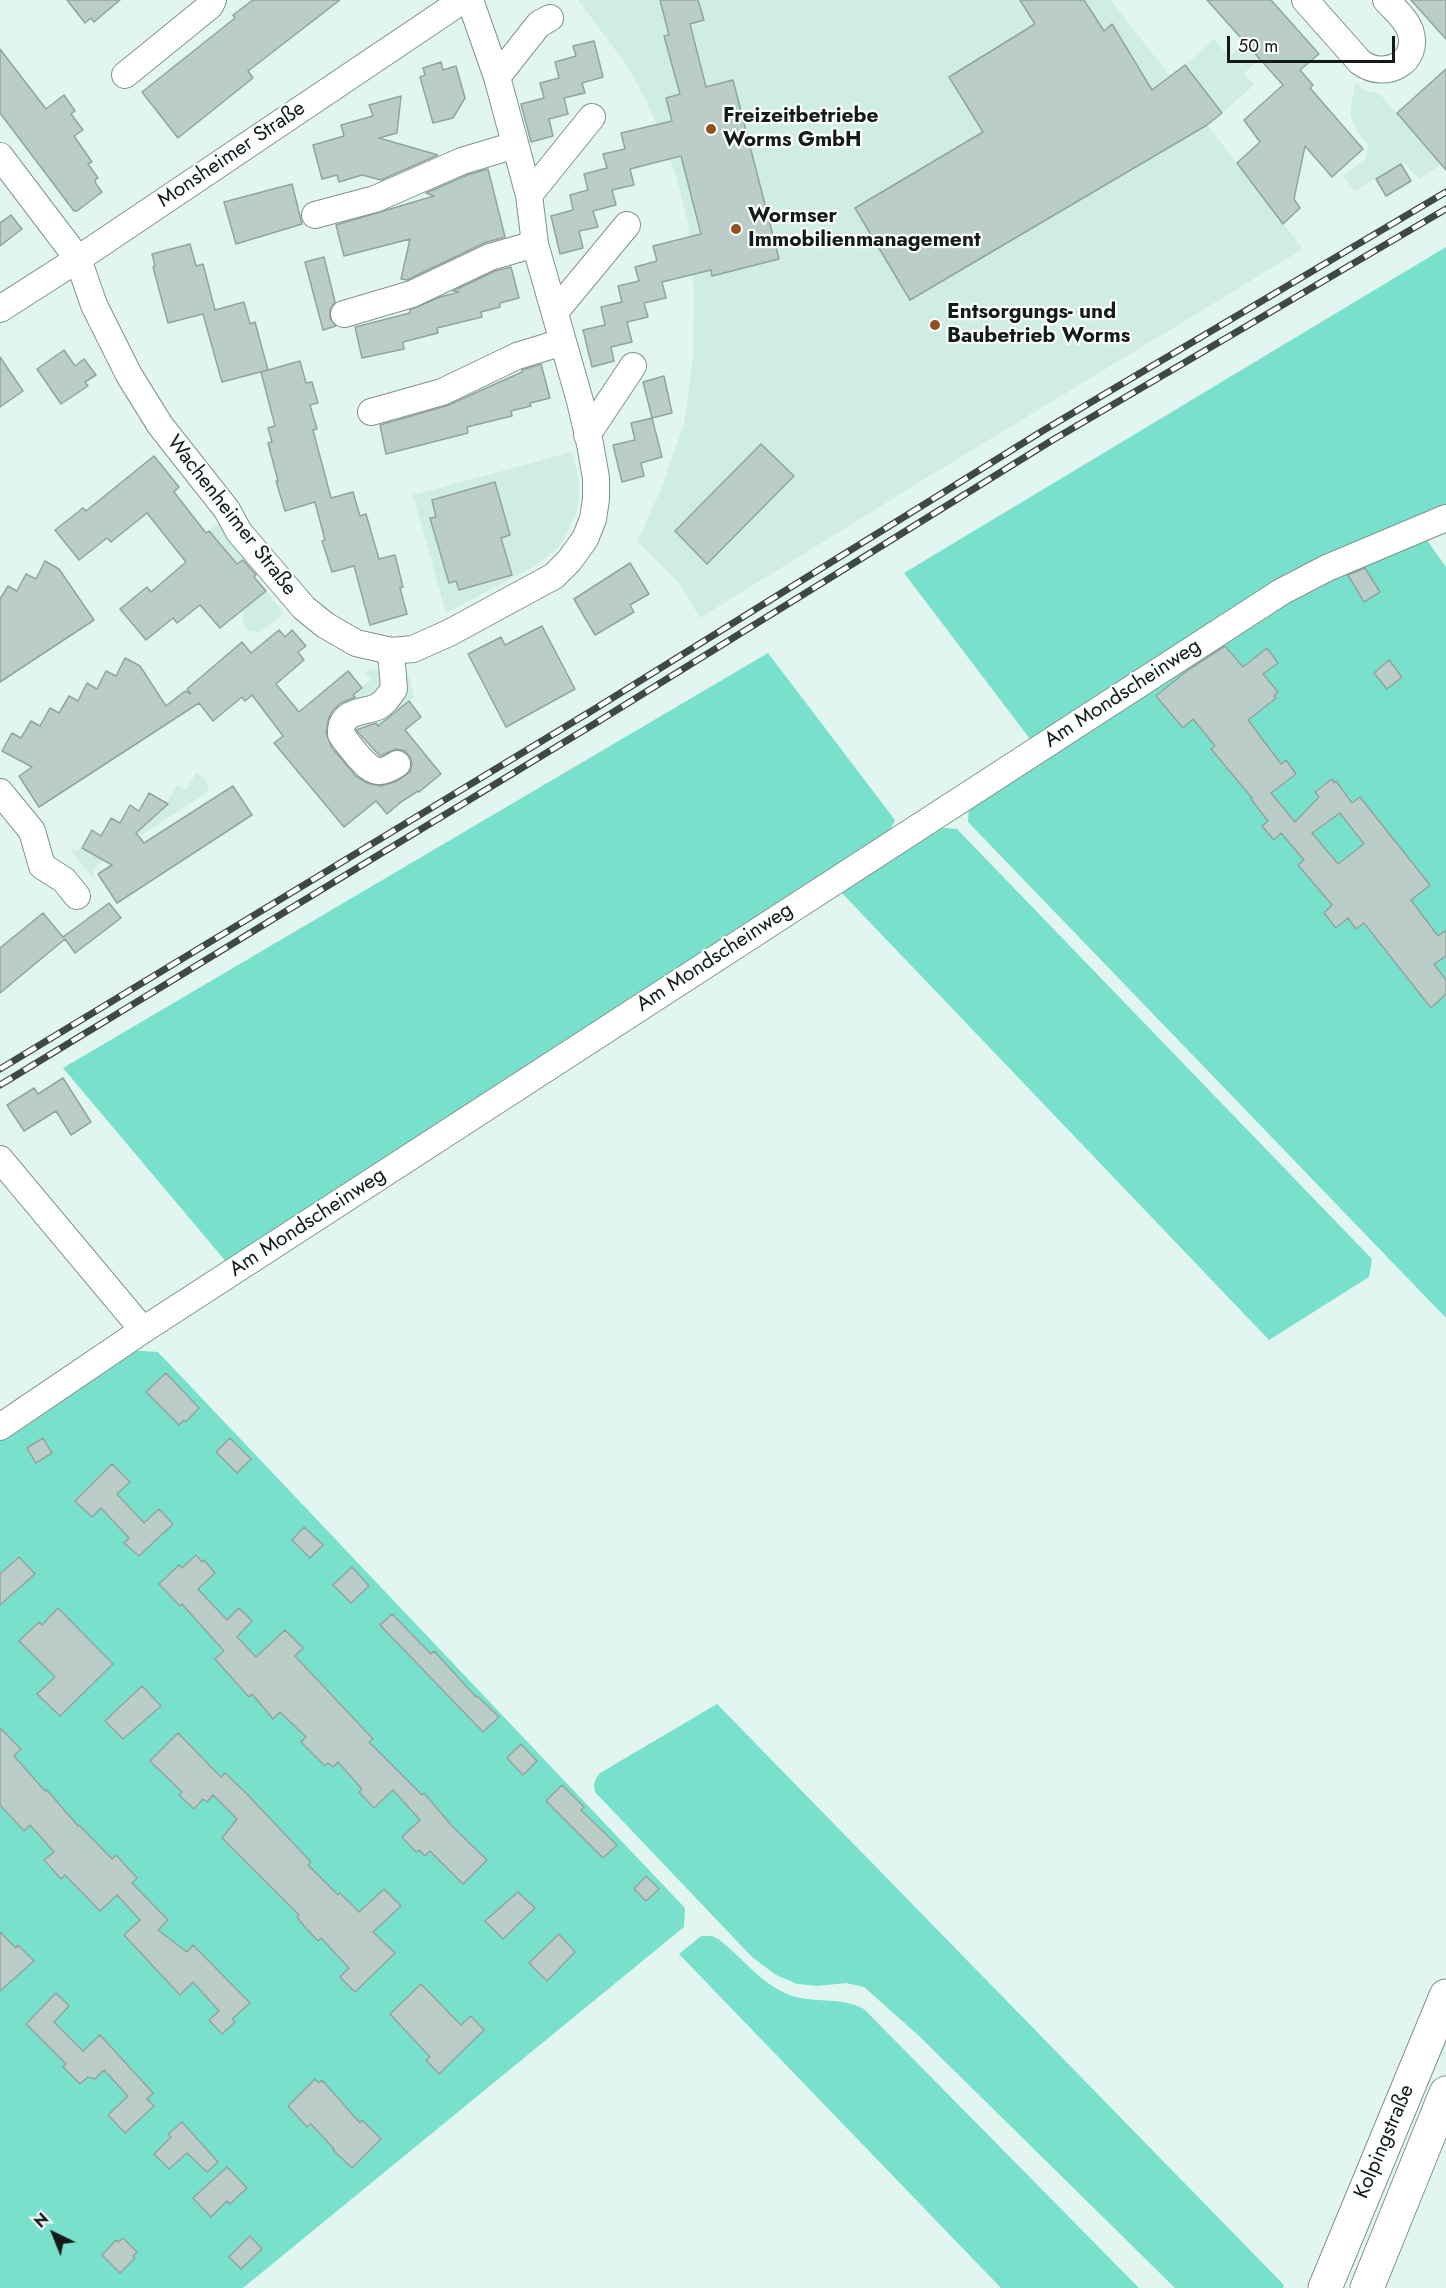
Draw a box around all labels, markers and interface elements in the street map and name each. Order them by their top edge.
scale bar [1230,24,1398,62]
text: 50 m [1238,33,1278,59]
street label: Monsheimer Straße [153,96,311,214]
place label: Freizeitbetriebe Worms GmbH [723,104,879,154]
marker: Freizeitbetriebe Worms GmbH [704,122,718,136]
place label: Wormser Immobilienmanagement [748,204,981,254]
marker: Wormser Immobilienmanagement [729,222,743,236]
place label: Entsorgungs- und Baubetrieb Worms [947,300,1130,350]
marker: Entsorgungs- und Baubetrieb Worms [928,318,942,332]
street label: Wachenheimer Straße [161,431,301,601]
street label: Am Mondscheinweg [1040,634,1206,754]
street label: Am Mondscheinweg [632,898,798,1018]
street label: Am Mondscheinweg [225,1163,391,1283]
street label: Kolpingstraße [1350,2081,1420,2203]
north arrow [24,2204,84,2264]
text: N [29,2208,54,2233]

